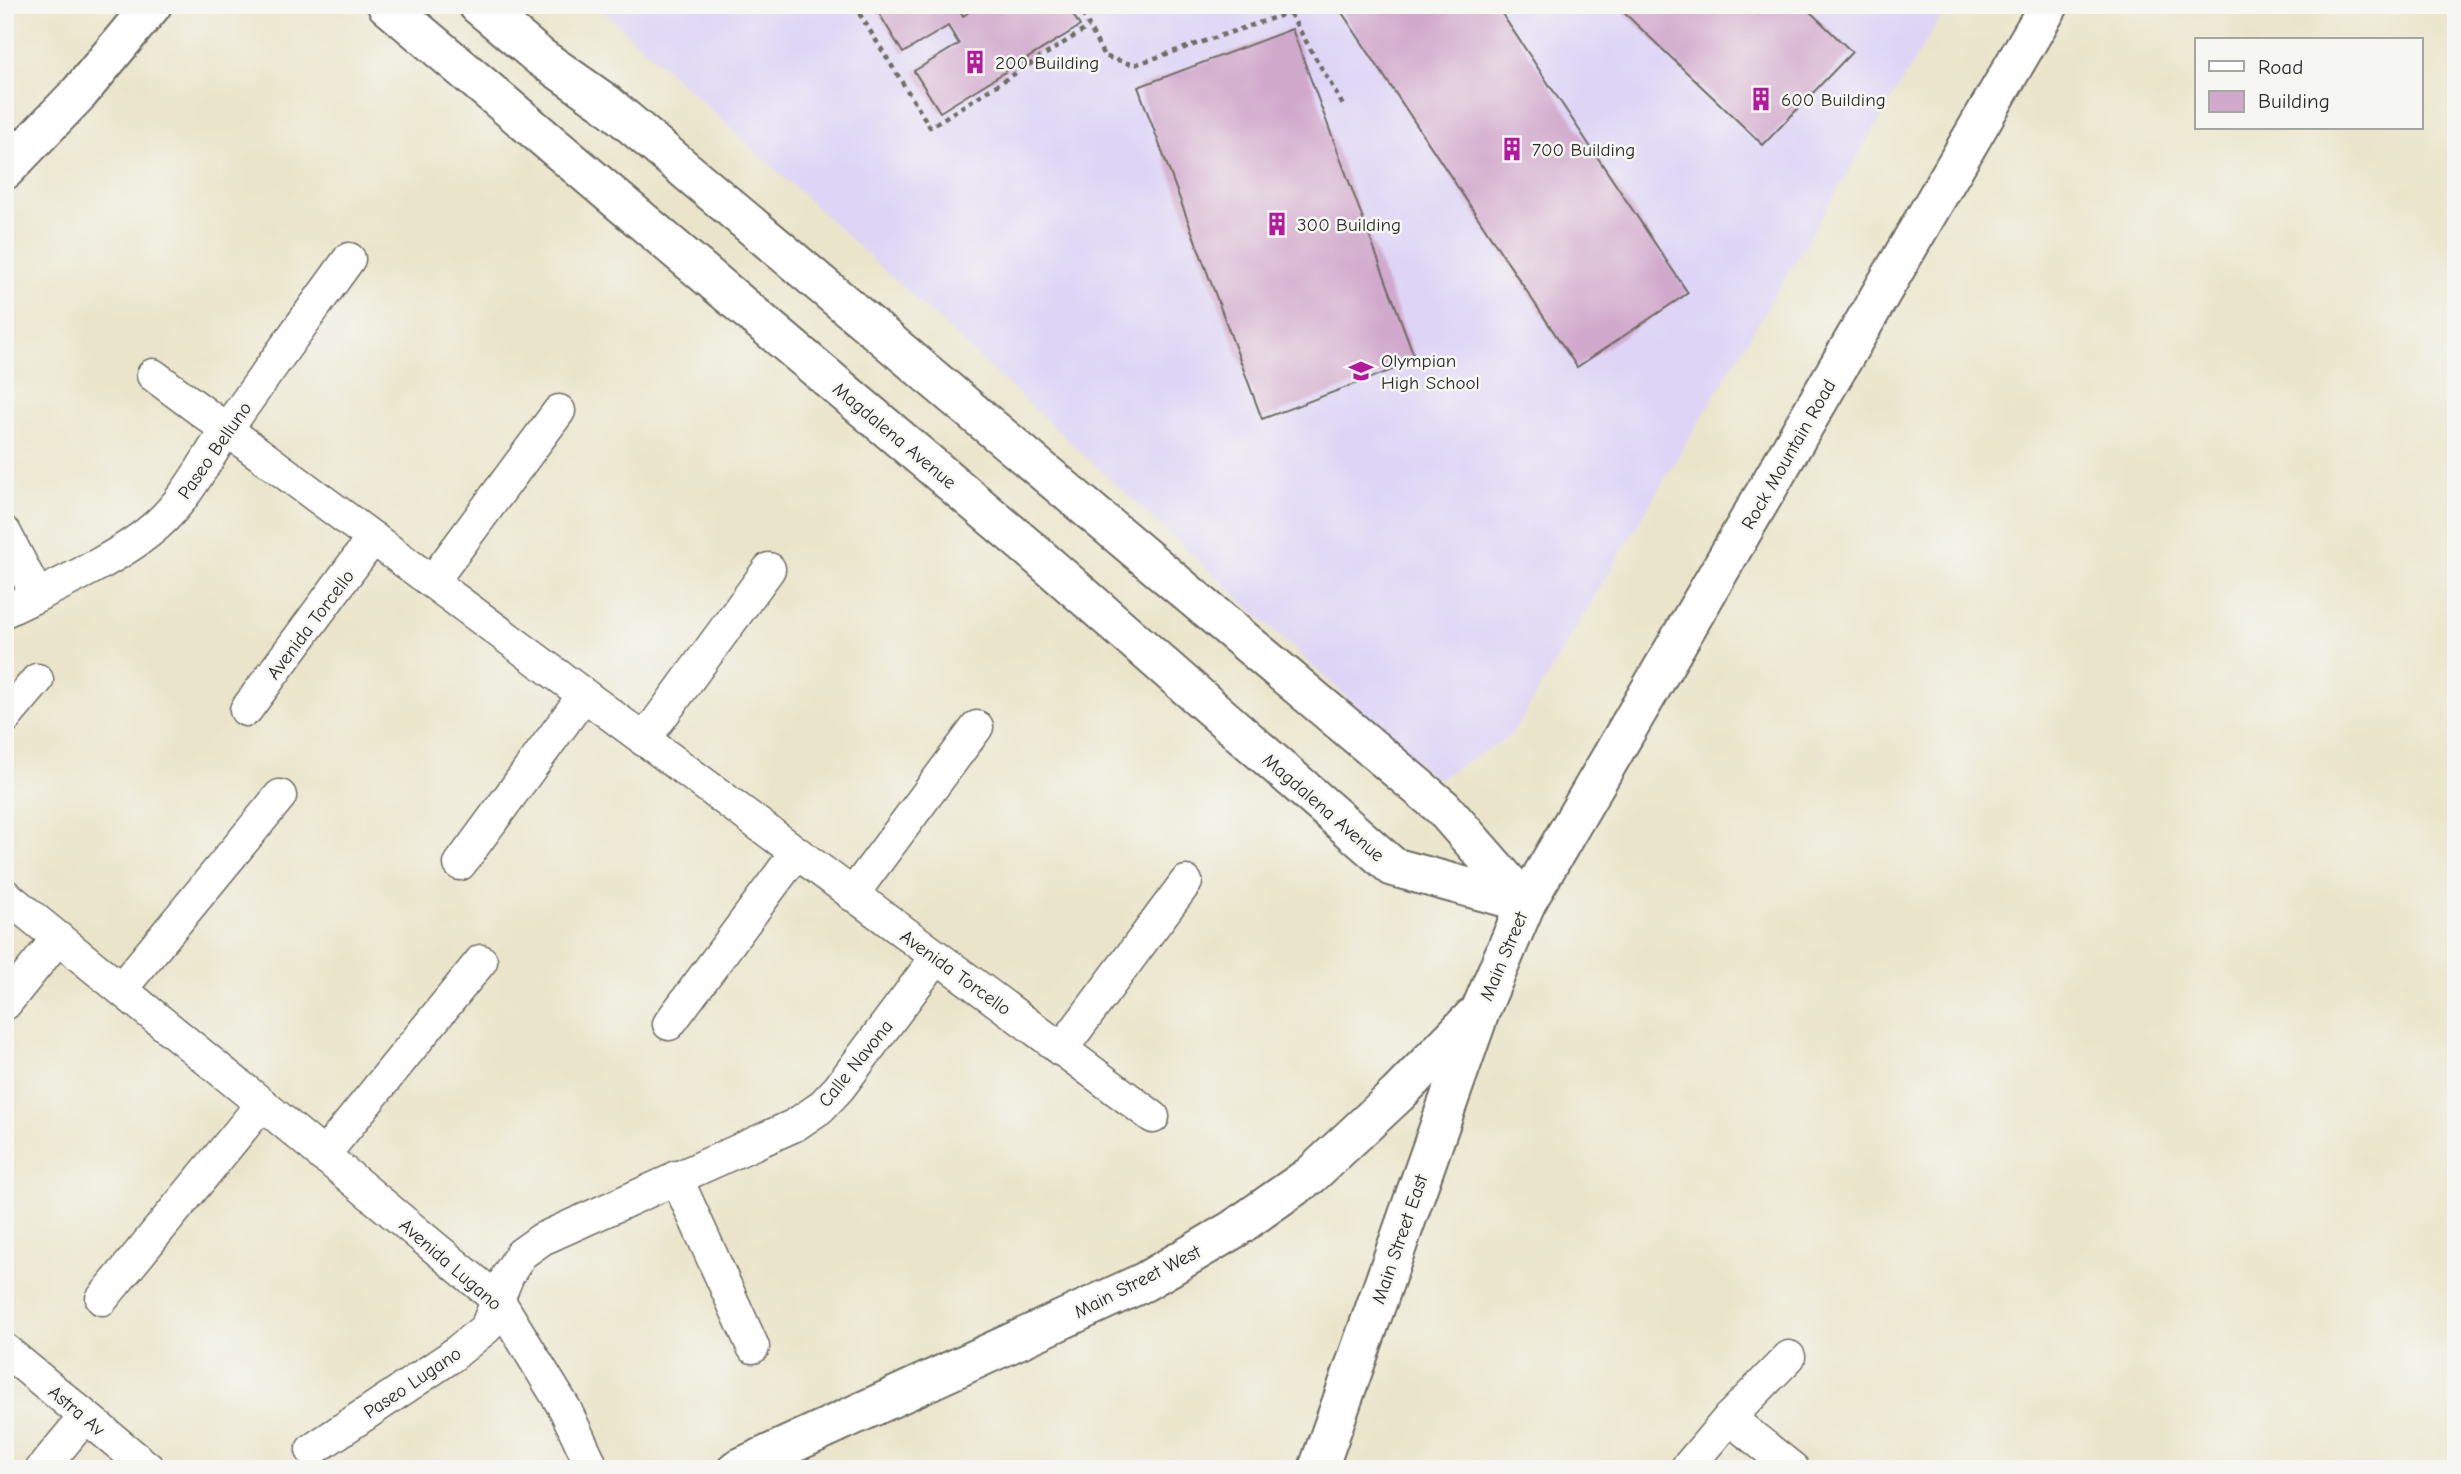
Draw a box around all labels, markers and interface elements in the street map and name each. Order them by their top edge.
legend [2195,38,2422,130]
building icon: 200 Building [961,48,989,76]
place label: 200 Building [995,52,1099,74]
text: Road [2258,55,2303,79]
building icon: 600 Building [1747,85,1775,113]
place label: 600 Building [1781,89,1886,111]
text: Building [2258,89,2330,113]
building icon: 700 Building [1498,135,1526,163]
place label: 700 Building [1532,139,1635,161]
building icon: 300 Building [1263,210,1291,238]
place label: 300 Building [1297,214,1401,236]
place label: Olympian High School [1381,350,1480,394]
school or university icon: Olympian High School [1347,357,1375,385]
street label: Rock Mountain Road [1737,376,1841,533]
street label: Magdalena Avenue [828,378,960,494]
street label: Paseo Belluno [173,398,256,503]
street label: Avenida Torcello [262,566,359,684]
street label: Magdalena Avenue [1258,749,1389,867]
street label: Main Street [1475,908,1533,1004]
street label: Avenida Torcello [896,925,1015,1020]
street label: Calle Navona [814,1016,898,1112]
street label: Main Street East [1368,1171,1433,1307]
street label: Avenida Lugano [395,1214,506,1315]
street label: Main Street West [1071,1240,1205,1323]
street label: Paseo Lugano [360,1342,465,1423]
street label: Astra Av [44,1381,109,1441]

